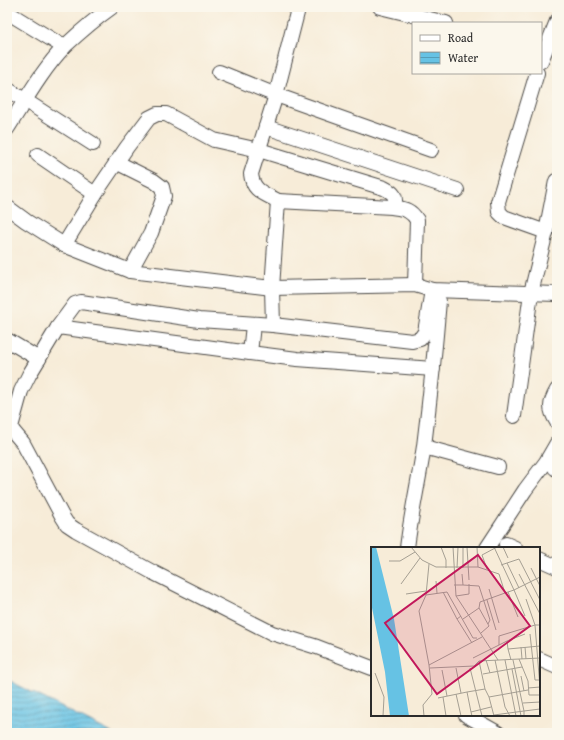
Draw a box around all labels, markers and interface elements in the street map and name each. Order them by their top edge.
legend [412,22,542,74]
text: Road [448,29,474,46]
text: Water [448,49,478,66]
inset map [371,547,540,716]

